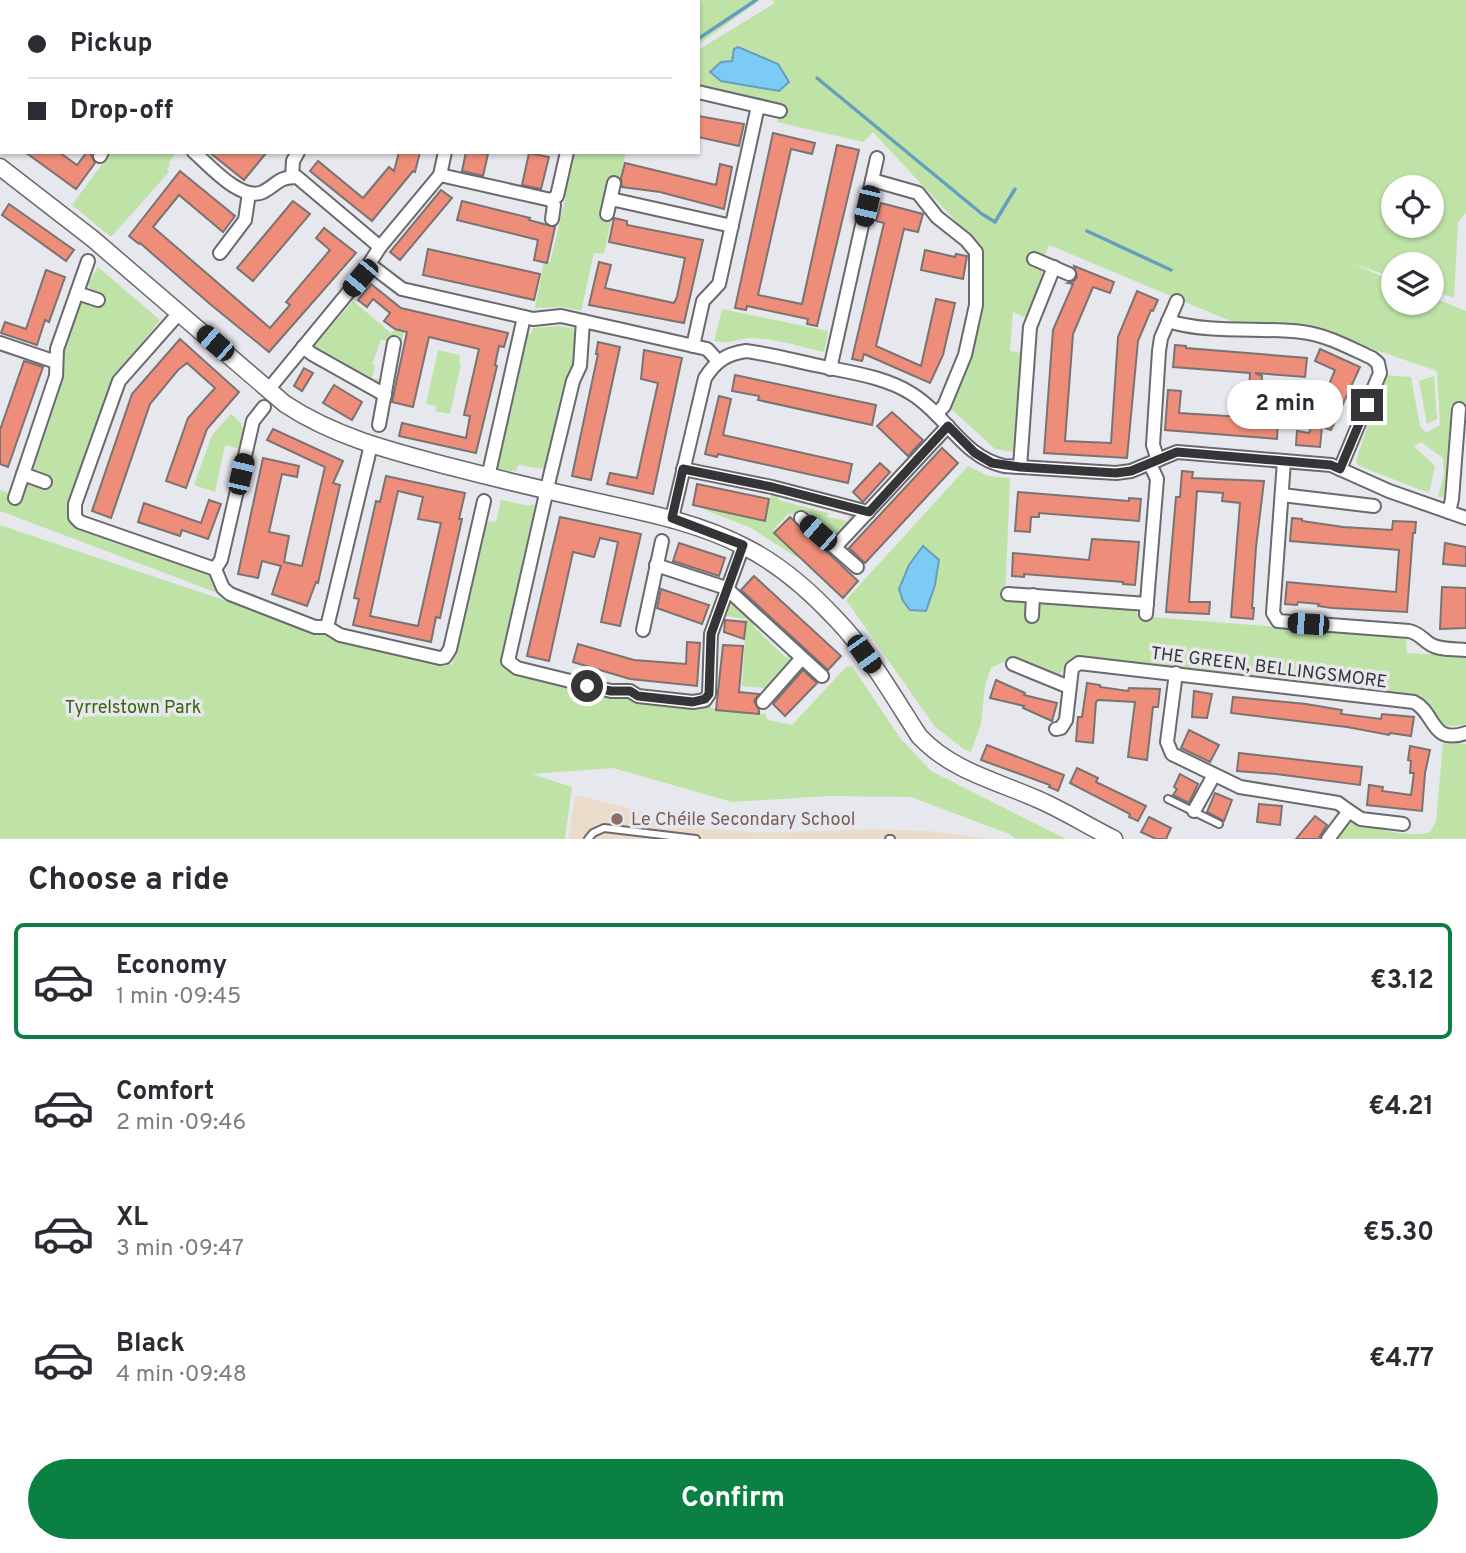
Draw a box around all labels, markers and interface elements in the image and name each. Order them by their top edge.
text: Pickup [70,28,153,61]
text: Drop-off [70,95,173,128]
map controls [1381,175,1444,315]
button: locate [1381,175,1444,238]
car [853,183,882,229]
button: layers [1381,252,1444,315]
car [339,255,382,301]
car [193,321,238,365]
callout: 2 min [1227,380,1342,430]
route end [1351,389,1383,421]
text: 2 min [1255,390,1315,419]
car [227,451,256,497]
car [796,511,841,555]
car [1287,612,1330,636]
car [844,631,885,677]
street label: THE GREEN, BELLINGSMORE [1149,643,1388,694]
route start [571,670,603,702]
park label: Tyrrelstown Park [65,697,201,720]
place label: Le Chéile Secondary School [631,809,856,832]
marker: Le Chéile Secondary School [609,811,625,827]
text: Choose a ride [28,861,229,901]
icon: car [32,950,95,1013]
text: Economy [116,950,227,983]
text: €3.12 [1370,965,1434,998]
text: 1 min · 09:45 [116,983,241,1012]
icon: car [32,1076,95,1139]
text: Comfort [116,1076,214,1109]
text: €4.21 [1368,1091,1434,1124]
text: 2 min · 09:46 [116,1109,246,1138]
icon: car [32,1202,95,1265]
text: XL [116,1202,148,1235]
text: €5.30 [1363,1217,1434,1250]
text: 3 min · 09:47 [116,1235,244,1264]
icon: car [32,1328,95,1391]
text: Black [116,1328,185,1361]
text: €4.77 [1369,1343,1434,1376]
text: 4 min · 09:48 [116,1361,247,1390]
button: Confirm [28,1459,1438,1539]

